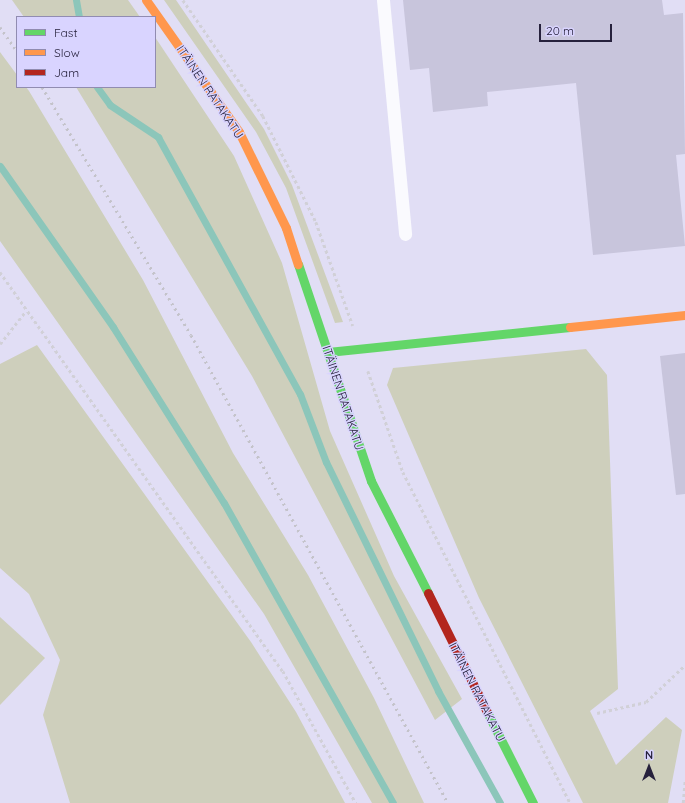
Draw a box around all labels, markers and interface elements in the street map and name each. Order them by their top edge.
legend [16,16,156,88]
scale bar [541,16,614,42]
text: 20 m [546,23,574,38]
text: Fast [54,25,78,40]
street label: ITÄINEN RATAKATU [173,43,247,141]
text: Slow [54,45,80,60]
text: Jam [54,65,79,80]
street label: ITÄINEN RATAKATU [319,344,367,452]
street label: ITÄINEN RATAKATU [446,640,508,744]
north arrow [629,747,669,787]
text: N [645,748,653,762]

